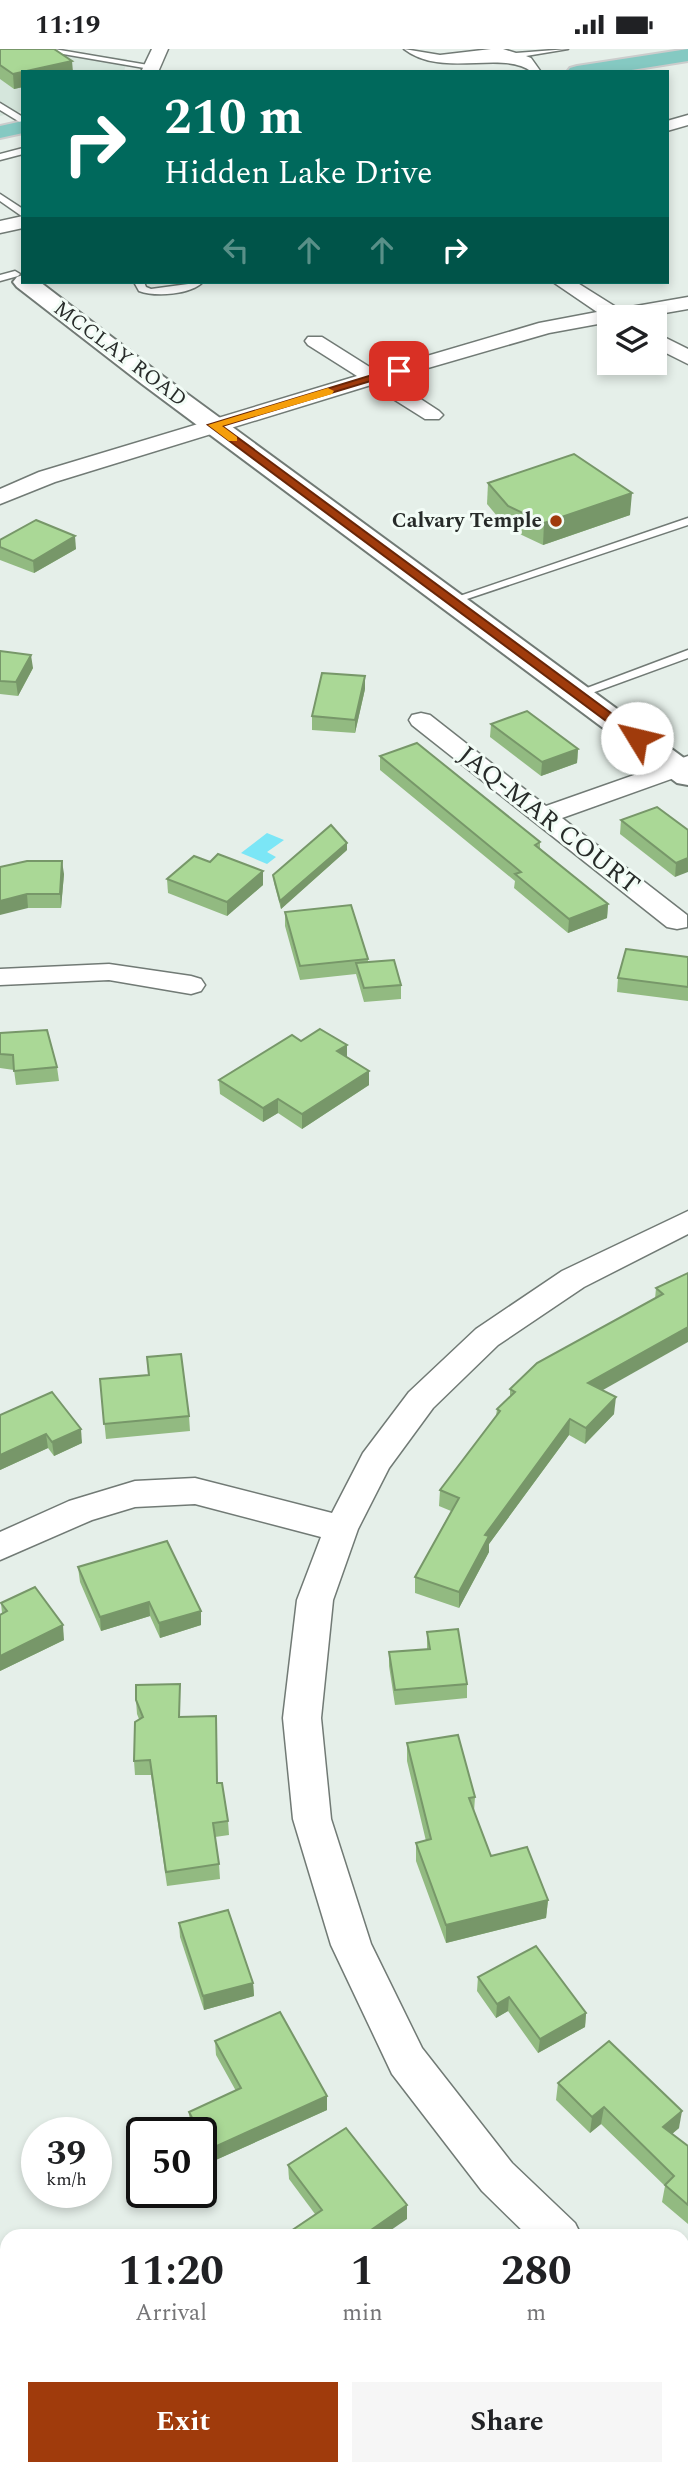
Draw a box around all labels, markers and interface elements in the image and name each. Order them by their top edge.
text: 11:19 [35,5,100,45]
text: 210 m [164,81,303,156]
icon: right [49,98,140,189]
text: Hidden Lake Drive [164,149,433,198]
icon: left [217,231,255,269]
icon: ahead [290,231,328,269]
icon: ahead [363,231,401,269]
icon: right [436,231,474,269]
street label: MCCLAY ROAD [46,293,194,415]
map controls [597,305,667,375]
button: layers [597,305,667,375]
pin [369,341,429,401]
icon: arrive [380,352,418,390]
place label: Calvary Temple [392,505,542,537]
marker: Calvary Temple [548,513,564,529]
position arrow [600,701,674,775]
street label: JAQ-MAR COURT [449,736,649,904]
speed limit sign: 50 [126,2117,217,2208]
text: 39 [47,2127,86,2180]
text: km/h [46,2166,87,2193]
text: 11:20 [118,2240,224,2303]
text: 1 [351,2240,374,2303]
text: 280 [501,2240,572,2303]
text: Arrival [135,2296,207,2331]
text: min [342,2296,383,2331]
text: m [526,2296,546,2331]
button: Exit [28,2382,338,2462]
button: Share [352,2382,662,2462]

